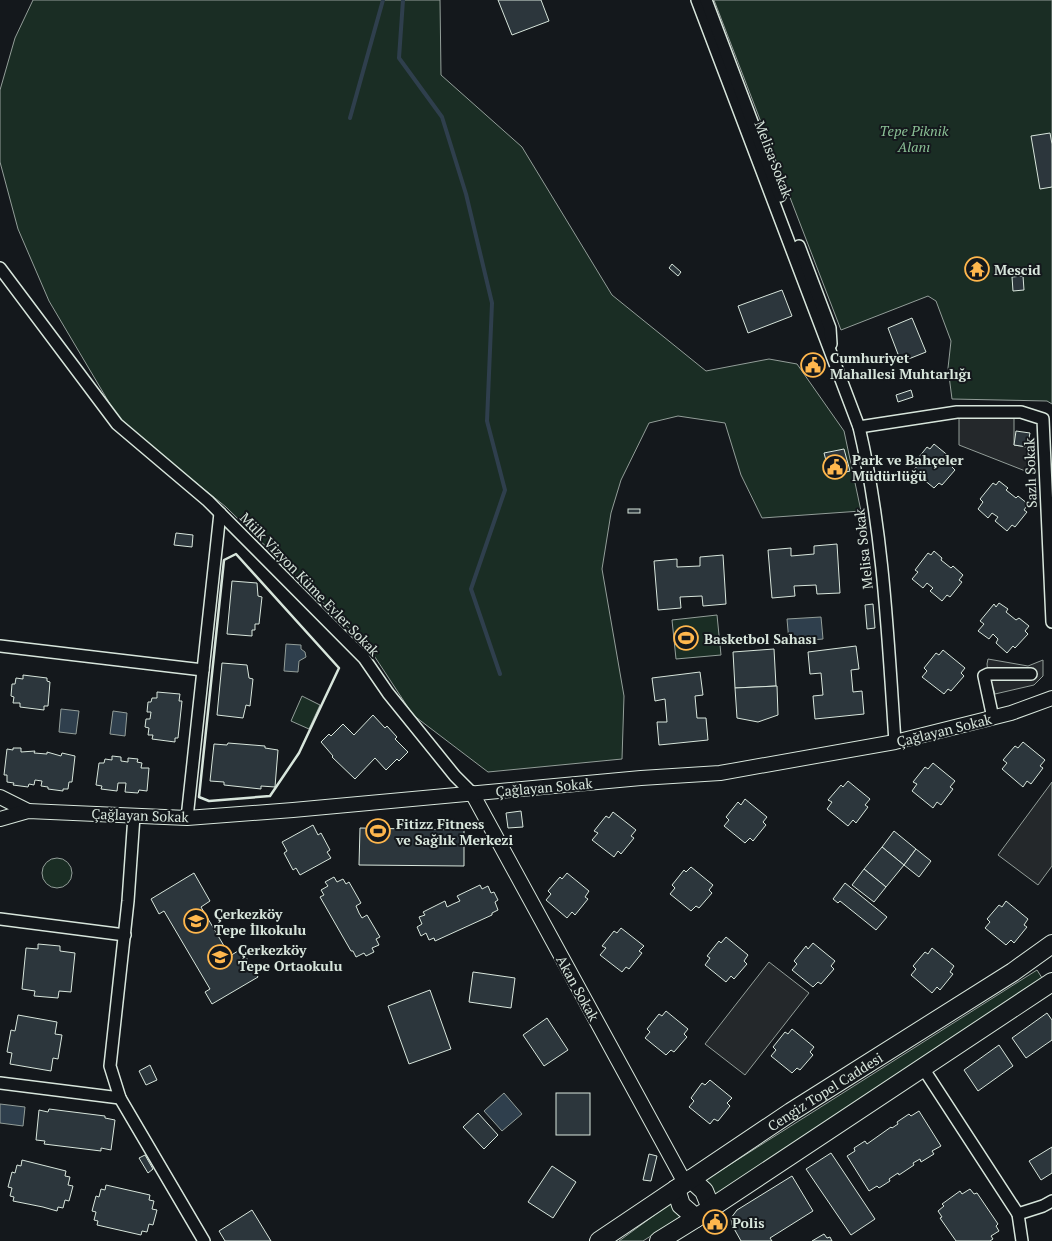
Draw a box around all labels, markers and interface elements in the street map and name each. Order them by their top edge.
street label: Melisa Sokak [751,118,798,201]
park label: Tepe Piknik Alanı [880,121,949,156]
temple icon: Mescid [964,256,990,282]
place label: Mescid [994,260,1041,279]
place label: Cumhuriyet Mahallesi Muhtarlığı [830,348,971,383]
public building icon: Cumhuriyet Mahallesi Muhtarlığı [800,352,826,378]
street label: Sazlı Sokak [1019,437,1041,508]
place label: Park ve Bahçeler Müdürlüğü [852,450,963,485]
public building icon: Park ve Bahçeler Müdürlüğü [822,454,848,480]
street label: Melisa Sokak [849,507,877,590]
street label: Mülk Vizyon Küme Evler Sokak [236,508,384,661]
sports icon: Basketbol Sahası [673,625,699,651]
place label: Basketbol Sahası [704,629,817,648]
street label: Çağlayan Sokak [894,709,994,751]
street label: Çağlayan Sokak [495,773,594,801]
street label: Çağlayan Sokak [91,804,190,826]
place label: Fitizz Fitness ve Sağlık Merkezi [395,814,514,849]
sports icon: Fitizz Fitness ve Sağlık Merkezi [365,818,391,844]
place label: Çerkezköy Tepe İlkokulu [214,904,307,939]
school or university icon: Çerkezköy Tepe İlkokulu [183,908,209,934]
place label: Çerkezköy Tepe Ortaokulu [238,940,343,975]
school or university icon: Çerkezköy Tepe Ortaokulu [207,944,233,970]
street label: Akan Sokak [552,952,604,1025]
street label: Cengiz Topel Caddesi [763,1047,886,1135]
public building icon: Polis [702,1209,728,1235]
place label: Polis [732,1213,764,1232]

